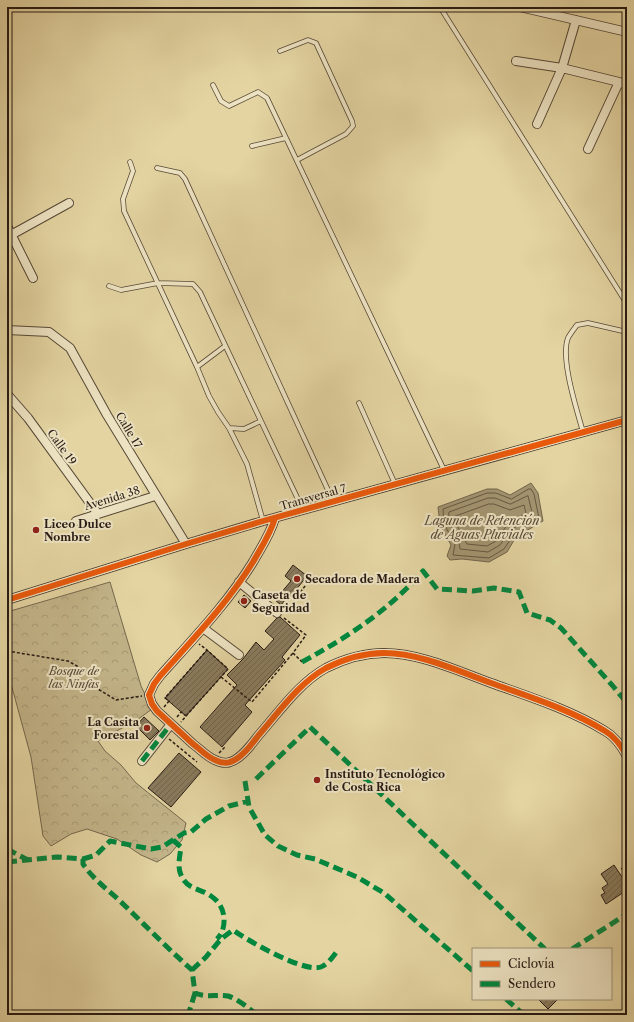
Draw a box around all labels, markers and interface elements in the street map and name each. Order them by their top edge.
street label: Calle 17 [113,409,146,451]
street label: Calle 19 [44,426,80,468]
street label: Transversal 7 [278,481,348,513]
street label: Avenida 38 [82,483,141,513]
water label: Laguna de Retención de Aguas Pluviales [424,513,539,542]
place label: Liceo Dulce Nombre [44,517,112,544]
marker: Liceo Dulce Nombre [31,525,41,535]
place label: Secadora de Madera [305,572,420,586]
marker: Secadora de Madera [292,574,302,584]
place label: Caseta de Seguridad [252,588,310,615]
marker: Caseta de Seguridad [239,596,249,606]
park label: Bosque de las Ninfas [48,664,100,691]
place label: La Casita Forestal [87,715,140,742]
marker: La Casita Forestal [142,723,152,733]
place label: Instituto Tecnológico de Costa Rica [325,767,445,794]
marker: Instituto Tecnológico de Costa Rica [312,775,322,785]
legend [472,948,612,1000]
text: Ciclovía [508,956,555,971]
text: Sendero [508,976,556,991]

